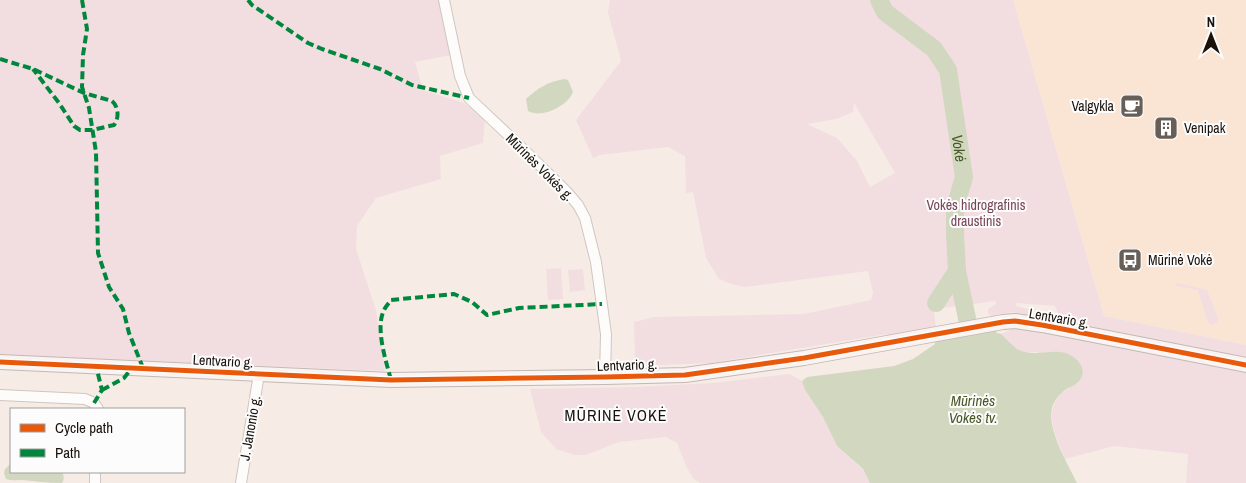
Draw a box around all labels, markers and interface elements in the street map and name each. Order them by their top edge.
north arrow [1186,10,1236,60]
text: N [1207,13,1215,31]
cafe icon: Valgykla [1119,93,1145,119]
place label: Valgykla [1071,97,1115,115]
building icon: Venipak [1153,115,1179,141]
place label: Venipak [1184,119,1226,137]
street label: Mūrinės Vokės g. [502,129,578,205]
water label: Vokė [947,133,972,163]
park label: Vokės hidrografinis draustinis [927,196,1026,230]
bus stop icon: Mūrinė Vokė [1117,247,1143,273]
place label: Mūrinė Vokė [1148,251,1212,269]
street label: Lentvario g. [1028,304,1090,332]
street label: Lentvario g. [192,350,254,372]
street label: Lentvario g. [596,355,658,375]
water label: Mūrinės Vokės tv. [949,390,997,428]
street label: J. Janonio g. [235,394,265,462]
district label: MŪRINĖ VOKĖ [565,404,667,426]
legend [10,408,185,473]
text: Cycle path [55,417,113,438]
text: Path [55,442,80,463]

